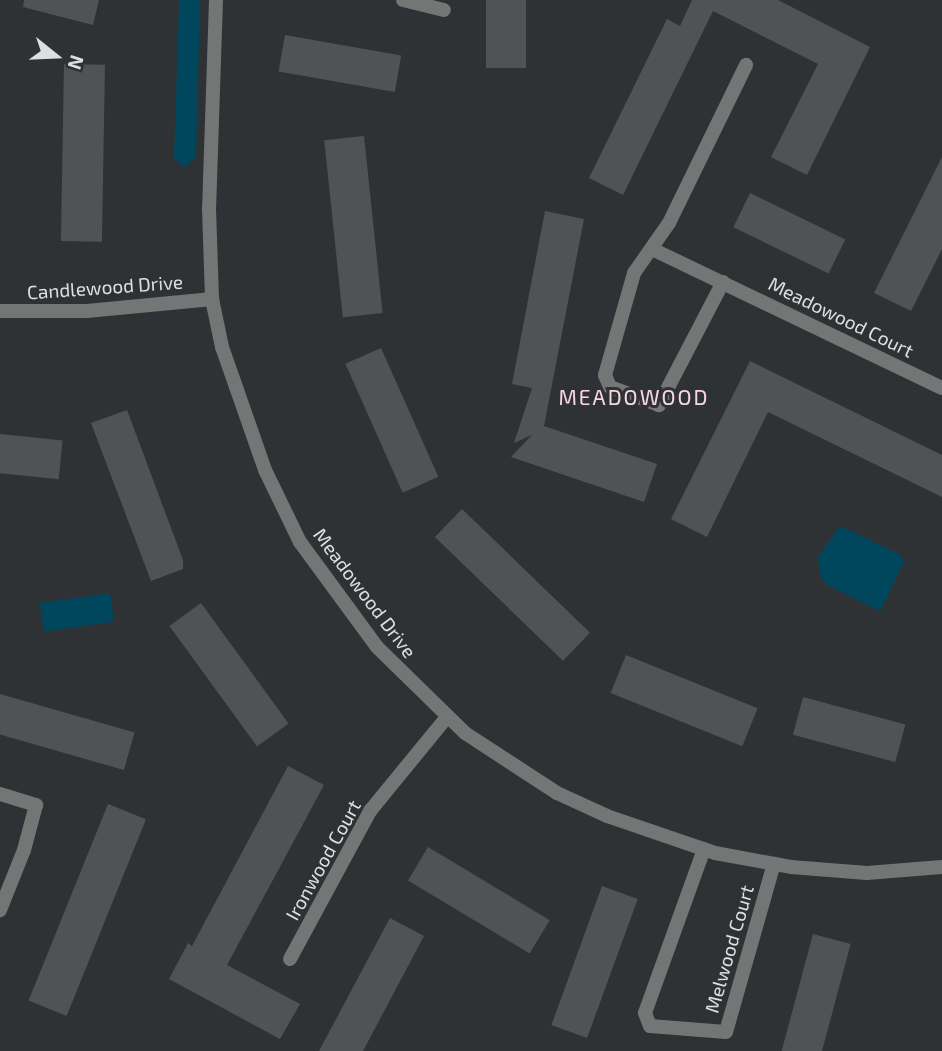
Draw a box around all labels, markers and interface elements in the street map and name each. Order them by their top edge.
north arrow [21,21,91,91]
text: N [63,53,90,73]
street label: Candlewood Drive [26,270,184,304]
street label: Meadowood Court [765,272,917,362]
district label: MEADOWOOD [560,384,708,410]
street label: Meadowood Drive [309,524,421,662]
street label: Ironwood Court [281,796,365,924]
street label: Melwood Court [700,882,758,1016]

